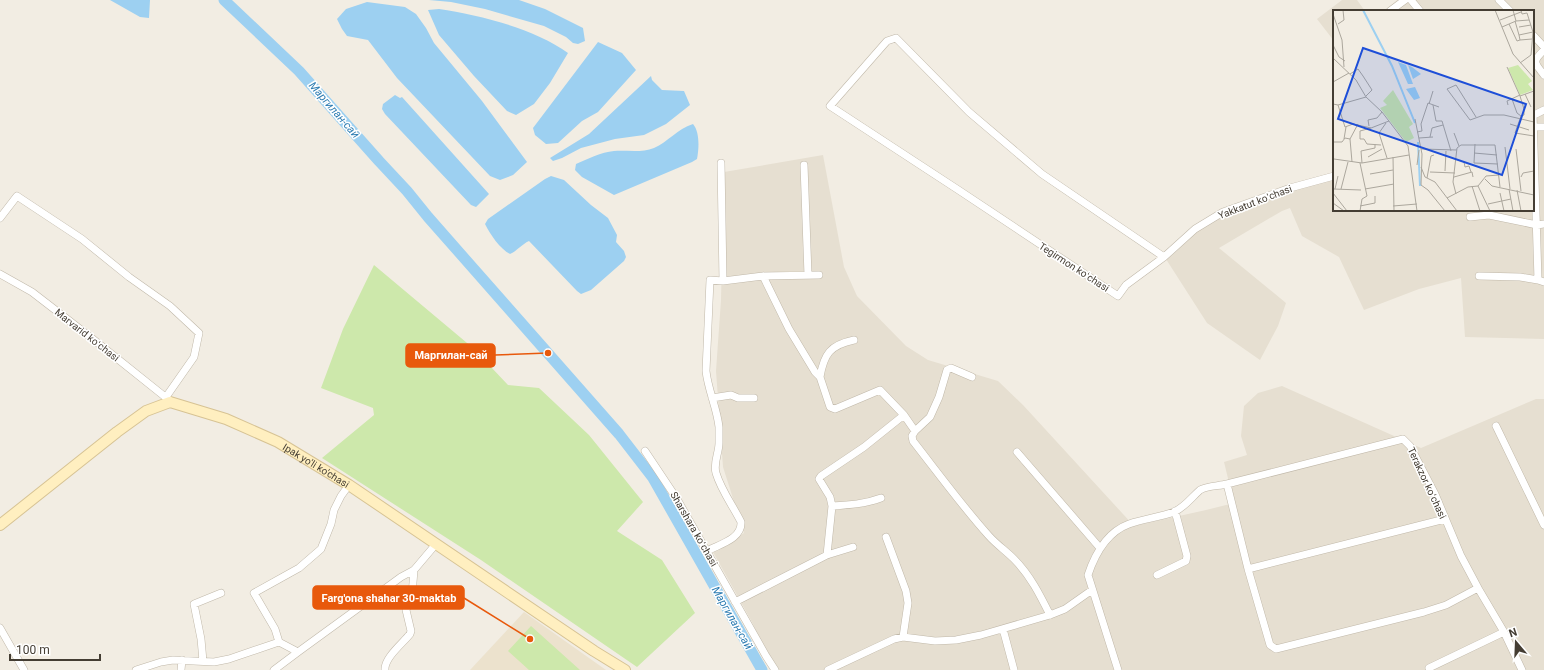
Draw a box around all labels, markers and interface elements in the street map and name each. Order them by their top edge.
inset map [1333,10,1534,211]
water label: Маргилан-сай [306,79,362,141]
street label: Yakkatut koʻchasi [1217,183,1293,221]
street label: Tegirmon koʻchasi [1037,240,1111,294]
street label: Marvarid koʻchasi [53,306,121,364]
callout: Маргилан-сай [406,344,495,367]
text: Маргилан-сай [414,349,488,362]
street label: Ipak yo'li ko'chasi [281,441,351,489]
street label: Terakzor koʻchasi [1406,445,1448,521]
street label: Sharshara koʻchasi [668,490,720,568]
water label: Маргилан-сай [709,584,755,652]
callout: Farg'ona shahar 30-maktab [313,586,464,609]
text: Farg'ona shahar 30-maktab [322,592,456,605]
north arrow [1496,622,1536,662]
text: N [1507,626,1519,640]
scale bar [10,636,100,662]
text: 100 m [16,643,50,657]

